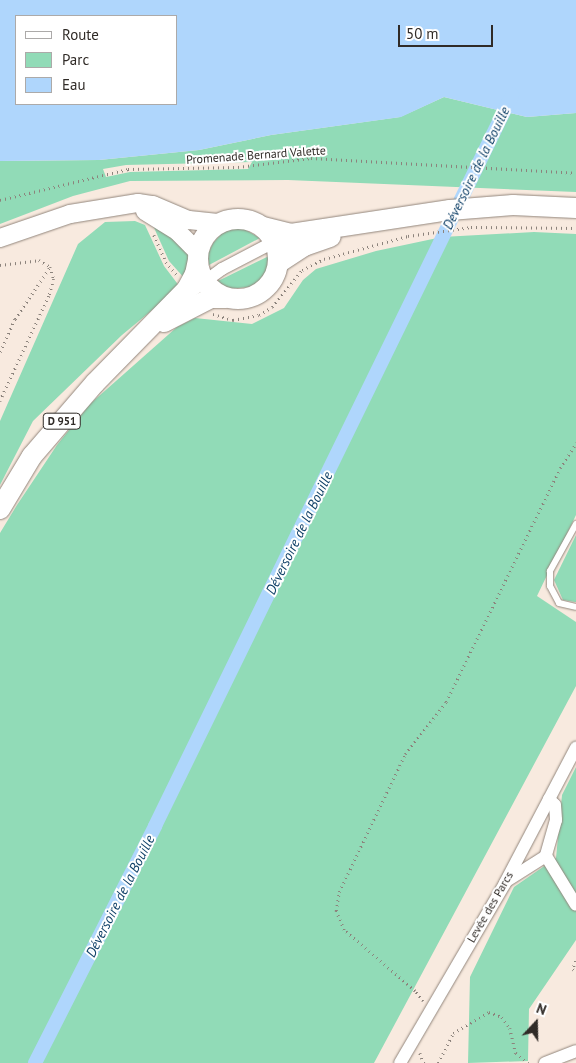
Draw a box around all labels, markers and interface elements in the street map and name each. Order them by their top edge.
legend [15,15,178,105]
scale bar [401,15,496,47]
text: 50 m [406,24,439,43]
text: Route [62,25,99,44]
text: Parc [62,50,89,69]
text: Eau [62,75,86,94]
water label: Déversoire de la Bouille [439,104,513,232]
street label: Promenade Bernard Valette [186,143,326,167]
road number: D 951 [42,412,82,430]
water label: Déversoire de la Bouille [262,469,336,597]
water label: Déversoire de la Bouille [82,832,158,960]
street label: Levée des Parcs [464,869,516,945]
north arrow [511,998,561,1048]
text: N [534,999,549,1019]

